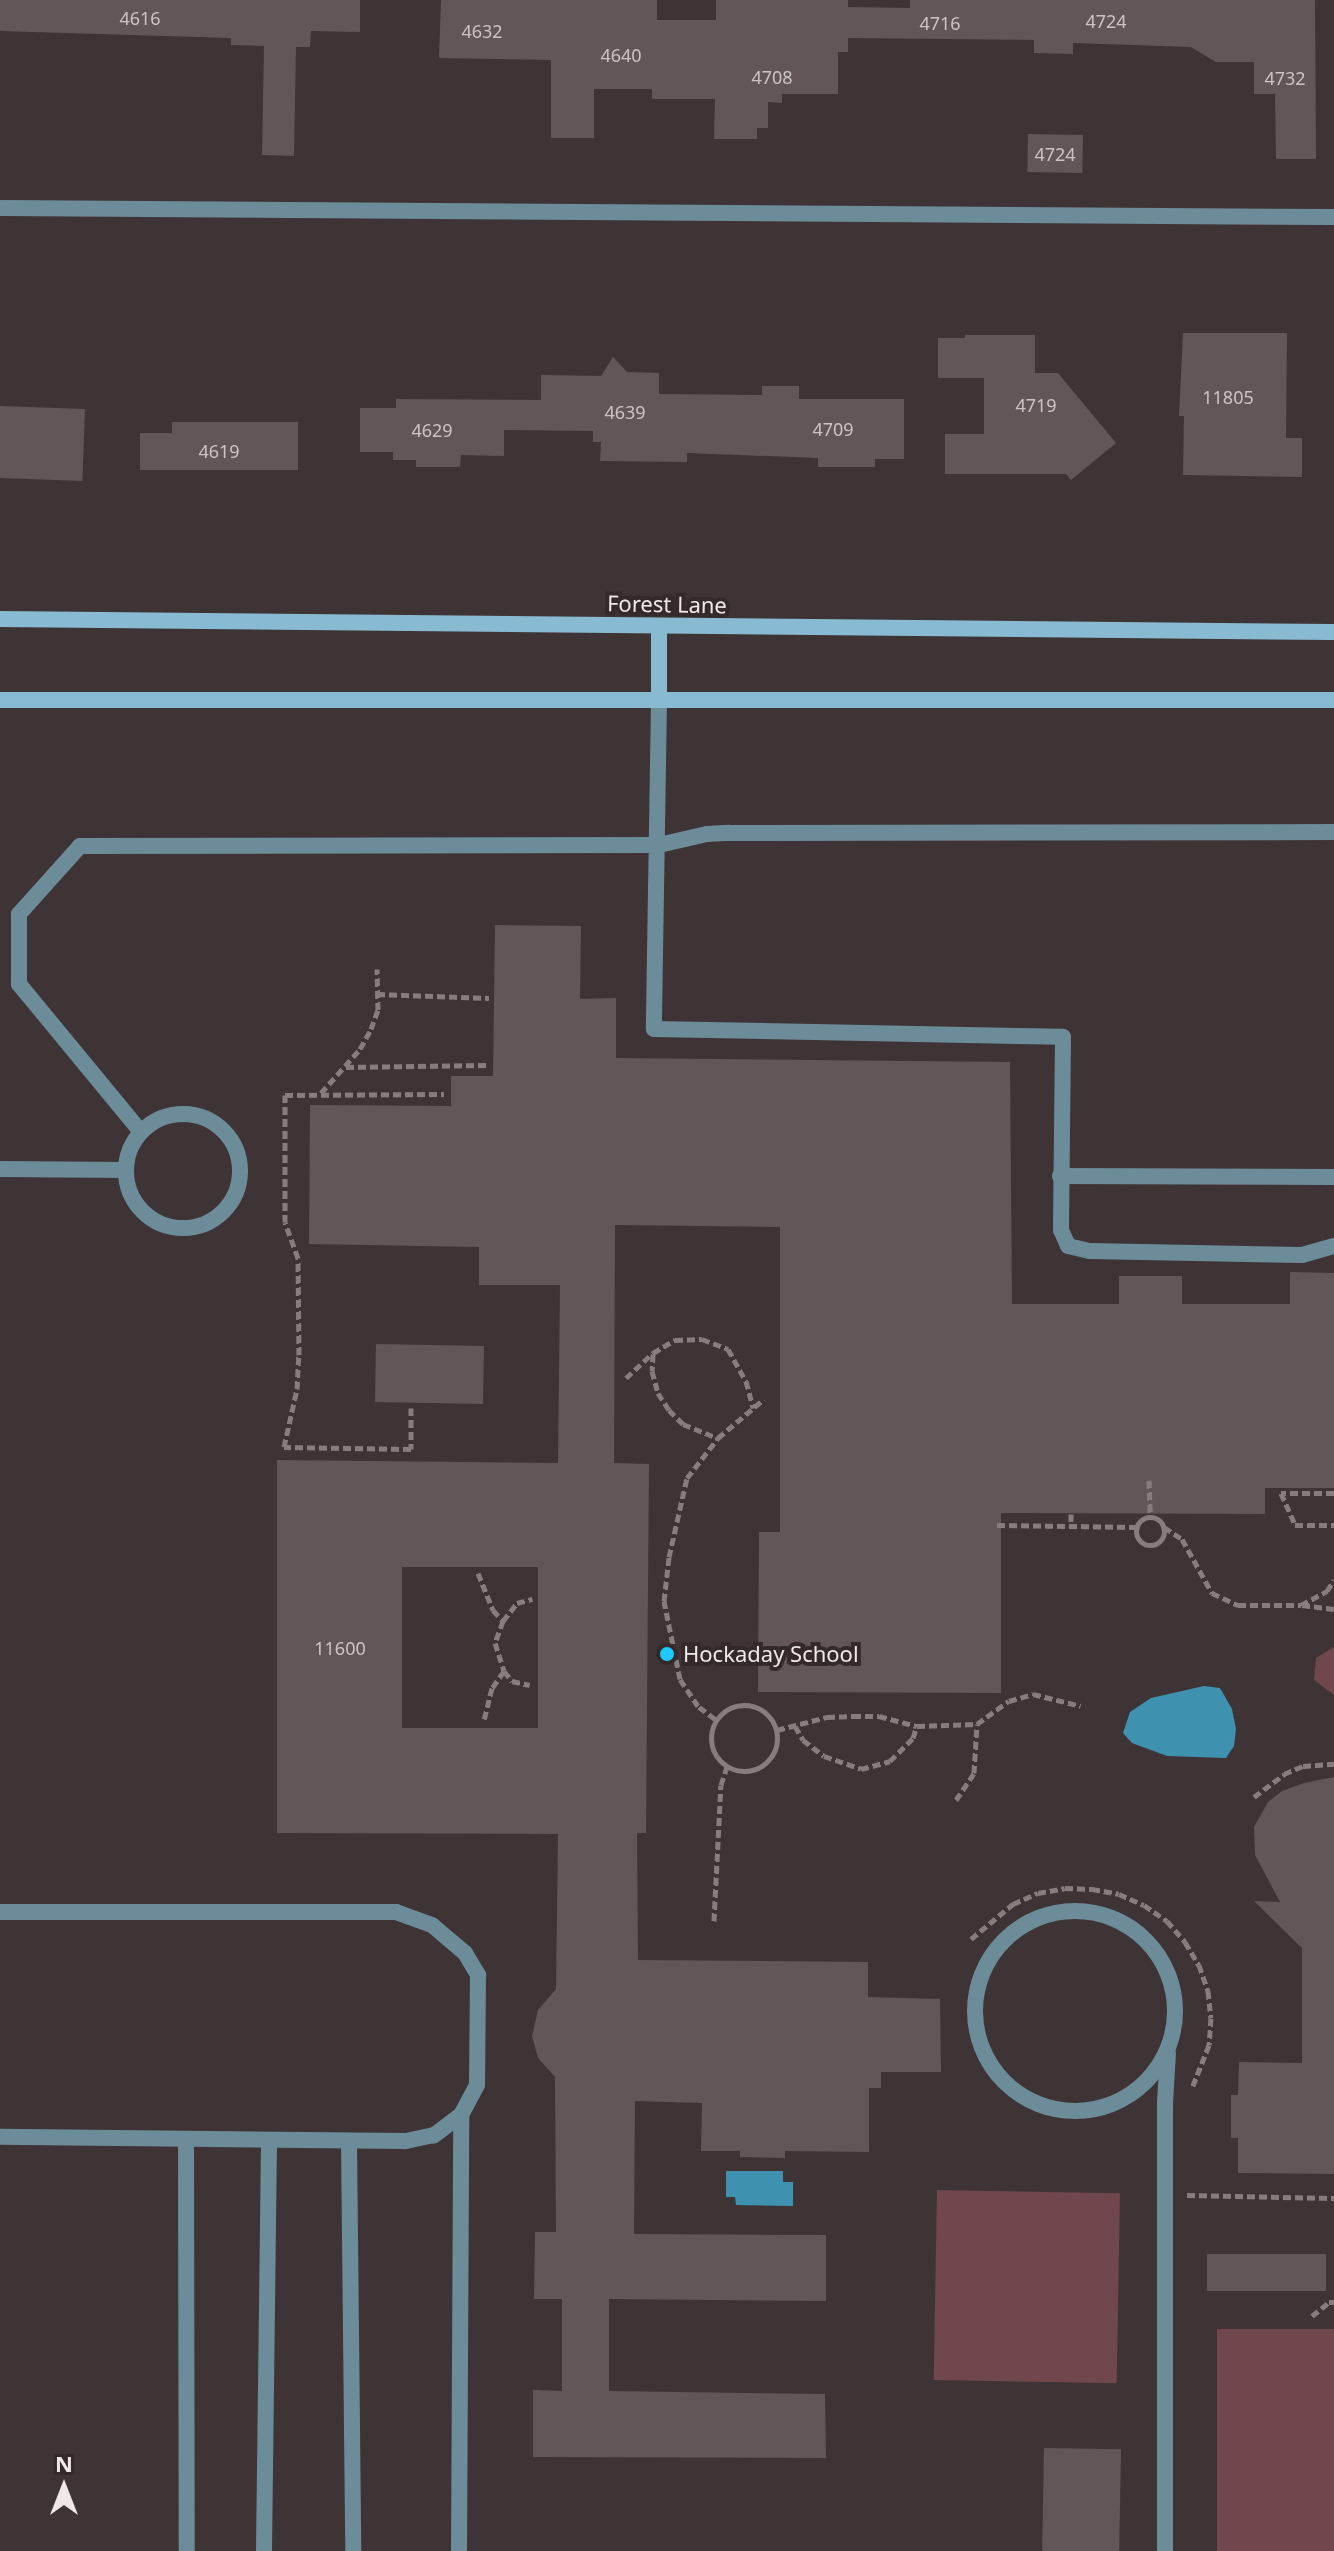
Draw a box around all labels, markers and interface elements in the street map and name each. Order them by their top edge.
house number: 4616 [119,7,161,29]
house number: 4724 [1085,10,1127,32]
house number: 4716 [919,12,961,34]
house number: 4632 [461,20,503,42]
house number: 4640 [600,44,642,66]
house number: 4708 [751,66,793,88]
house number: 4732 [1264,67,1306,89]
house number: 4724 [1034,143,1076,165]
house number: 11805 [1202,386,1254,408]
house number: 4719 [1015,394,1057,416]
house number: 4639 [604,401,646,423]
house number: 4709 [812,418,854,440]
house number: 4629 [411,419,453,441]
house number: 4619 [198,440,240,462]
street label: Forest Lane [607,590,727,618]
house number: 11600 [314,1637,366,1659]
place label: Hockaday School [683,1641,859,1667]
marker: Hockaday School [658,1645,676,1663]
north arrow [24,2447,104,2527]
text: N [55,2448,73,2478]

